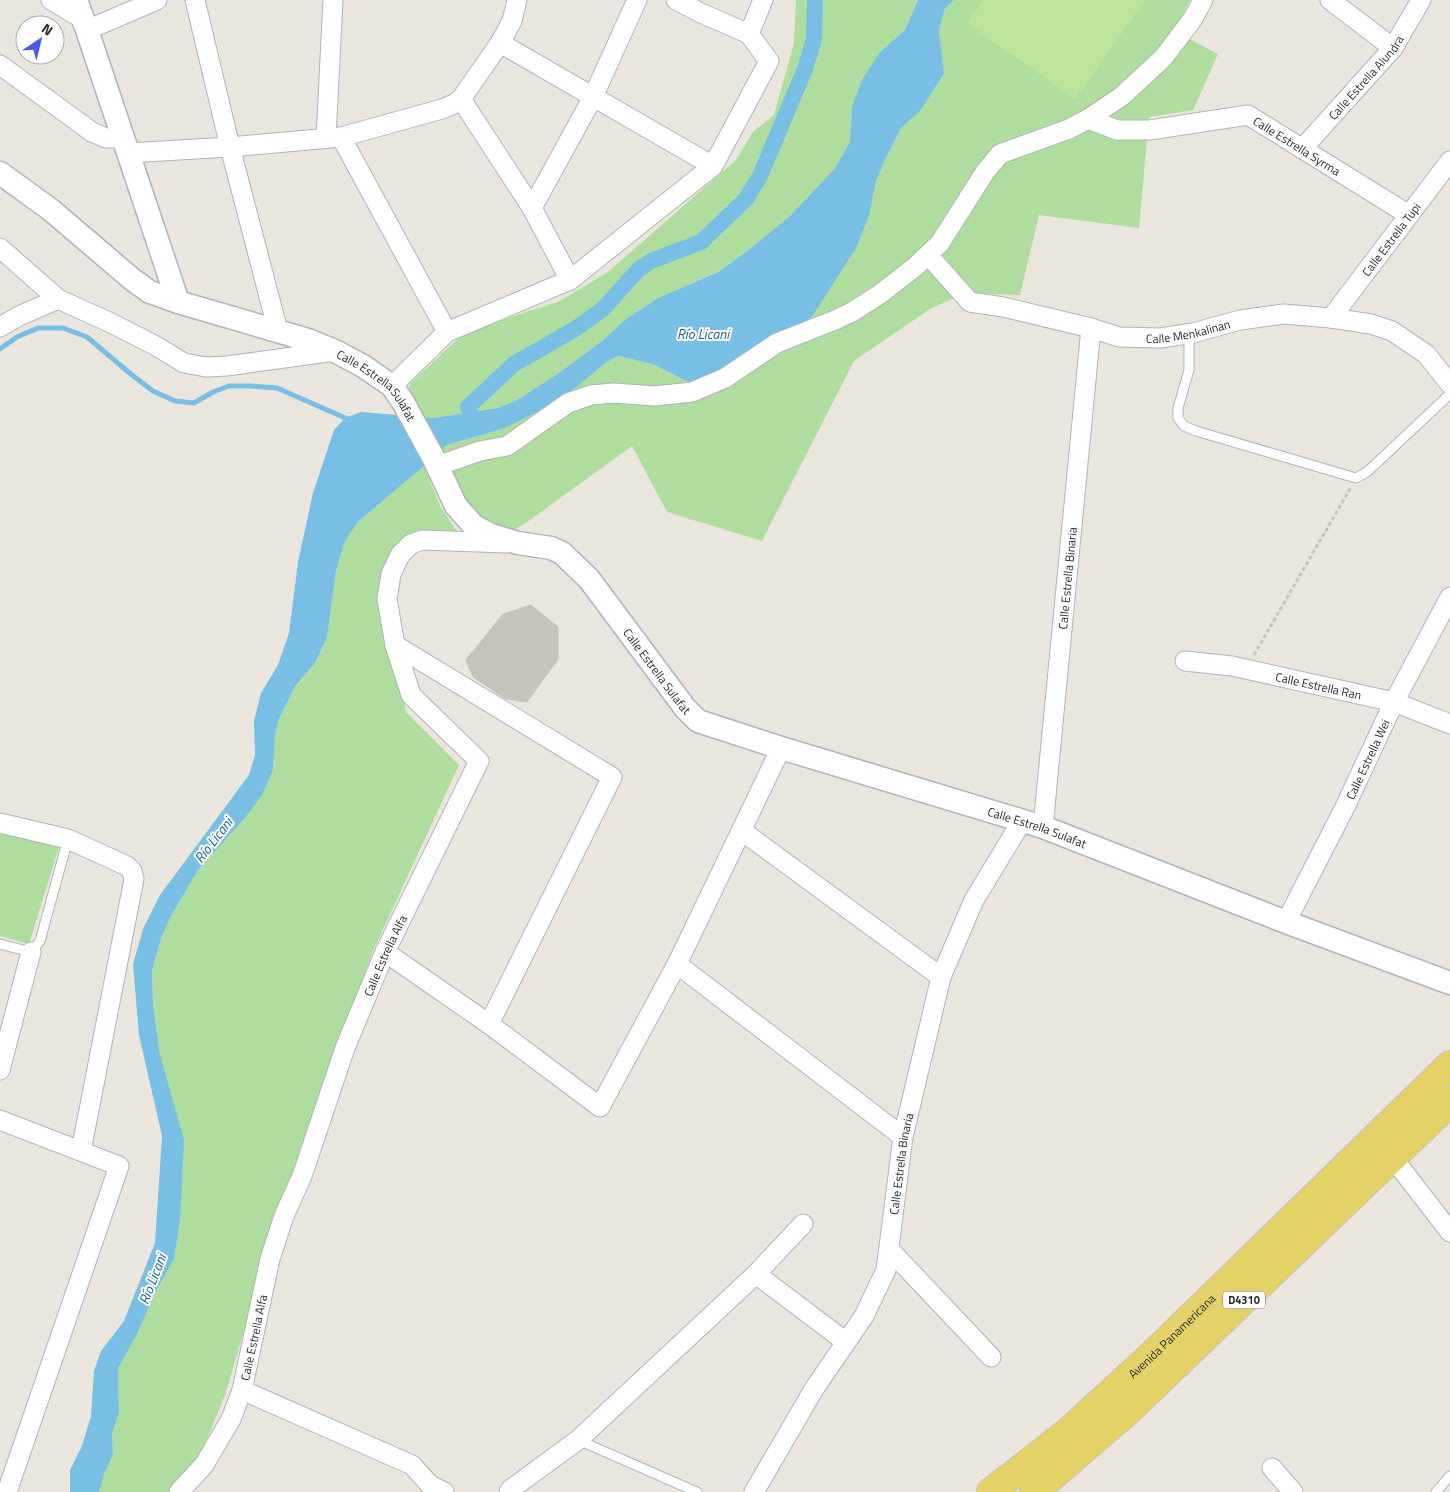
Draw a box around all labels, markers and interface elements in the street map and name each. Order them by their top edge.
north arrow [15,15,65,65]
text: N [38,18,58,40]
street label: Calle Estrella Alundra [1323,32,1408,124]
street label: Calle Estrella Syrma [1250,111,1345,180]
street label: Calle Estrella Tupi [1357,198,1425,280]
street label: Calle Menkalinan [1146,314,1232,348]
water label: Río Licani [677,323,731,344]
street label: Calle Estrella Sulafat [333,344,421,425]
street label: Calle Estrella Binaria [1053,526,1081,630]
street label: Calle Estrella Sulafat [619,624,696,719]
street label: Calle Estrella Ran [1274,666,1363,704]
street label: Calle Estrella Wei [1340,716,1394,803]
street label: Calle Estrella Sulafat [985,801,1090,853]
water label: Río Licani [189,811,239,867]
street label: Calle Estrella Alfa [358,911,411,999]
street label: Calle Estrella Binaria [884,1111,918,1216]
water label: Río Licani [133,1249,172,1307]
street label: Avenida Panamericana [1123,1289,1219,1382]
road number: D4310 [1223,1292,1265,1308]
street label: Calle Estrella Alfa [235,1293,272,1382]

